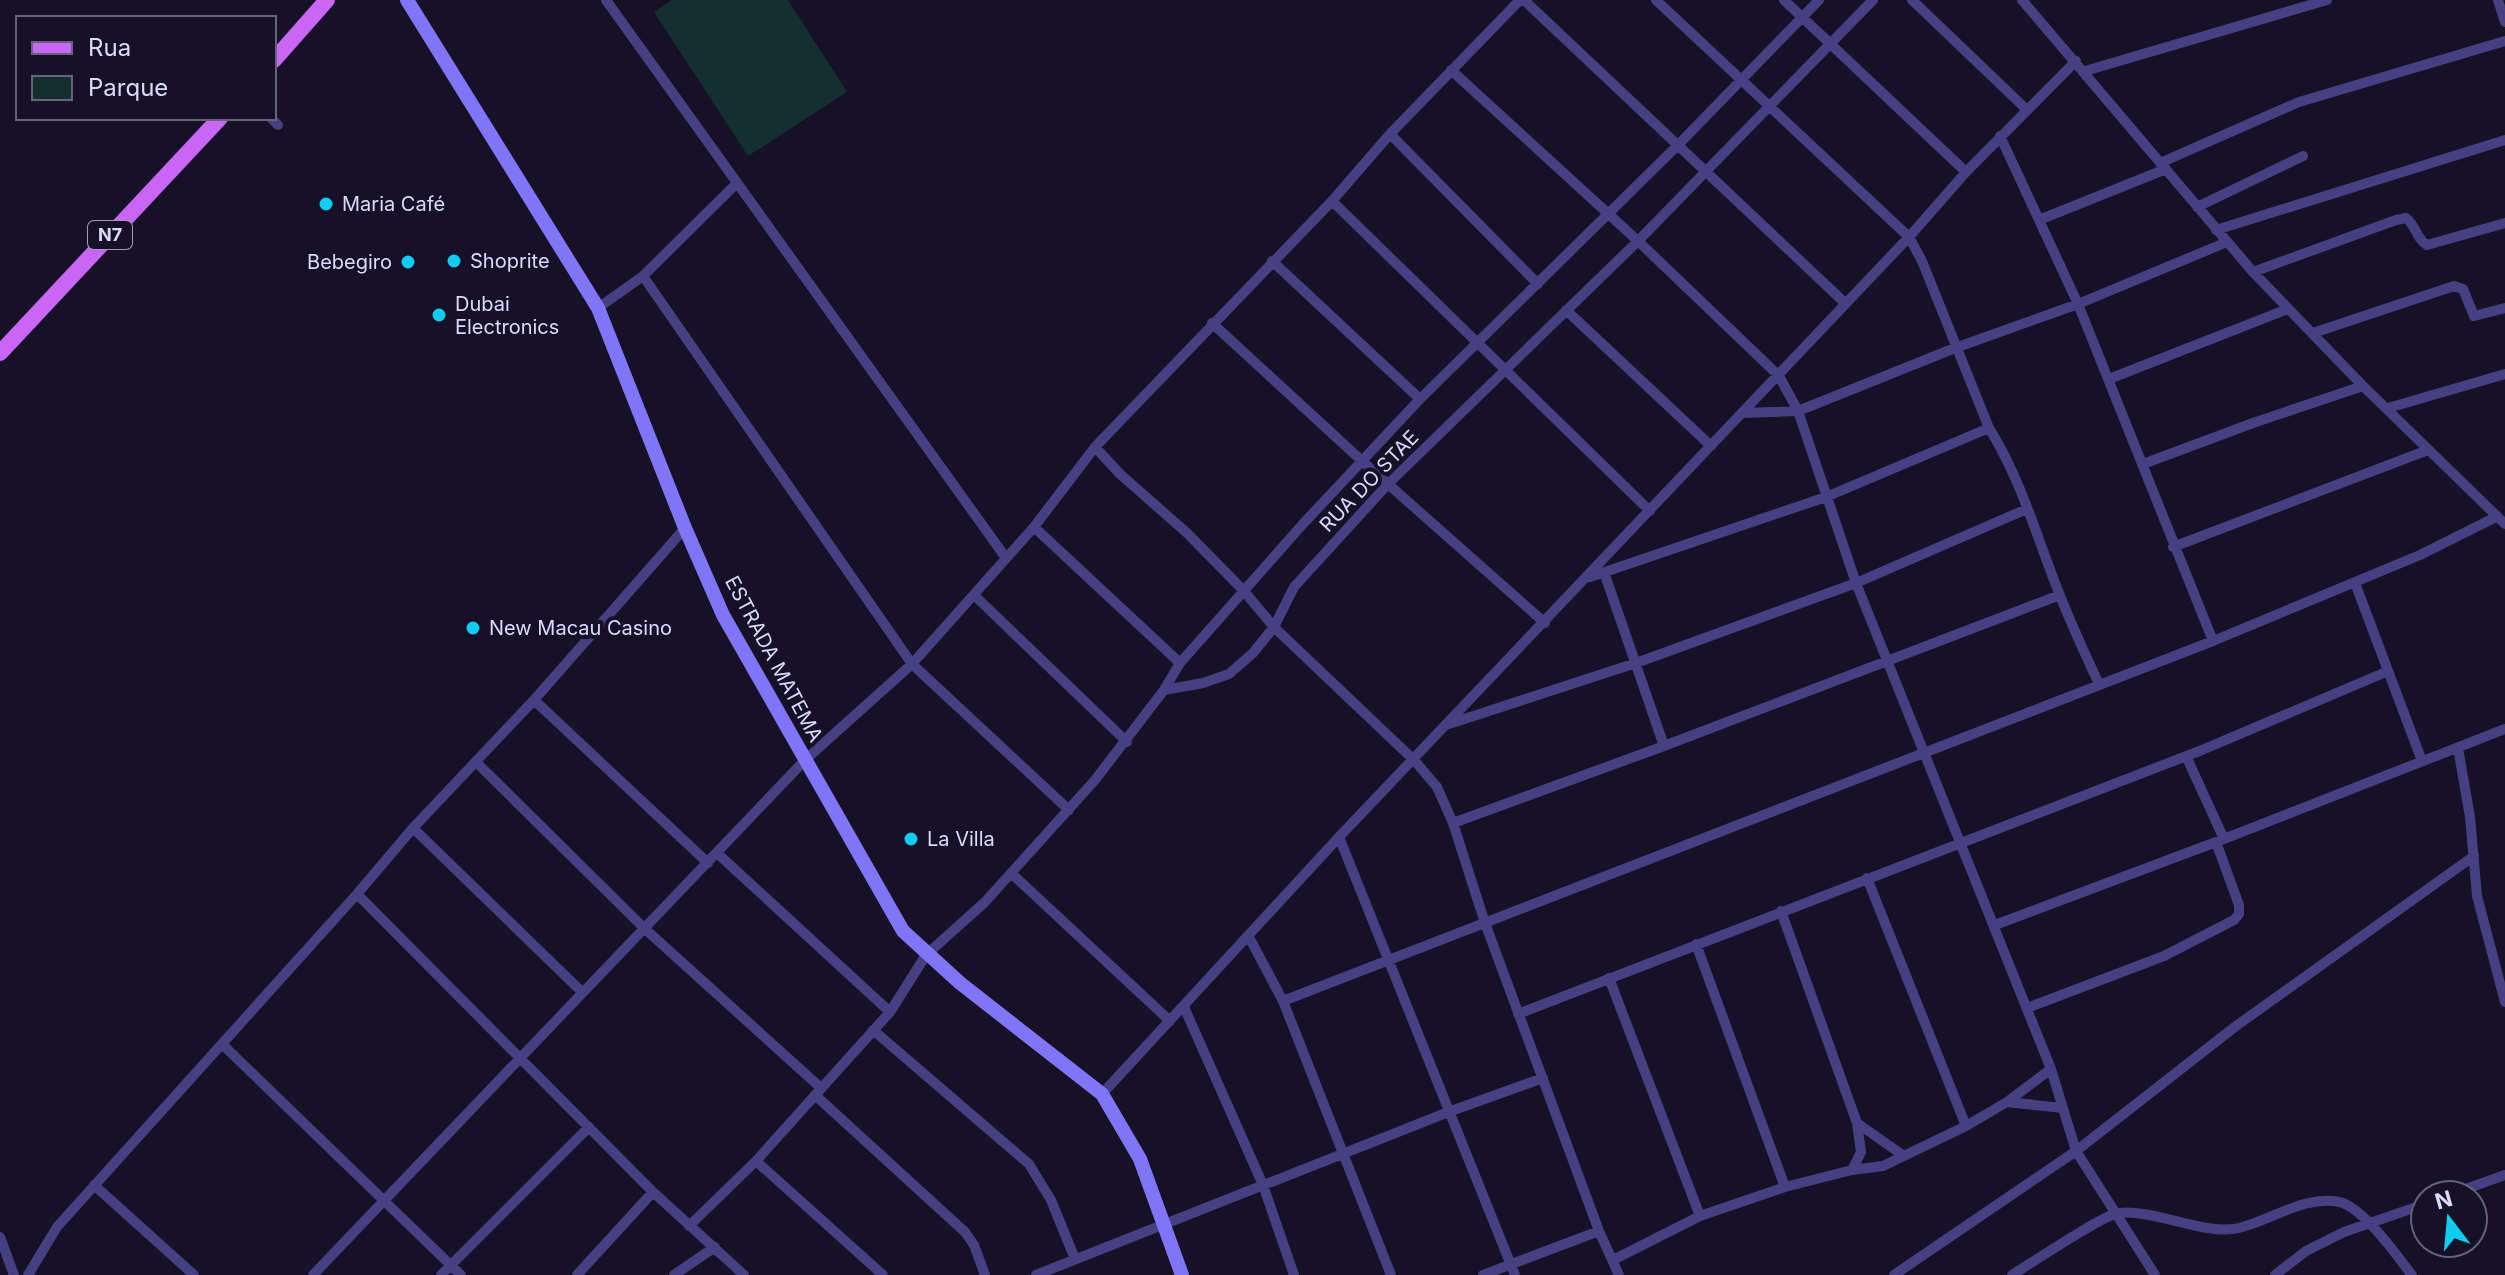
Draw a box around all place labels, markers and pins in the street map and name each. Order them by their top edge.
place label: Maria Café [342,192,445,216]
marker: Maria Café [317,195,335,213]
place label: Shoprite [470,249,550,273]
place label: Bebegiro [307,250,392,274]
marker: Shoprite [445,252,463,270]
marker: Bebegiro [399,253,417,271]
place label: Dubai Electronics [455,292,559,339]
marker: Dubai Electronics [430,306,448,324]
place label: New Macau Casino [489,616,672,640]
marker: New Macau Casino [464,619,482,637]
place label: La Villa [927,827,995,851]
marker: La Villa [902,830,920,848]

